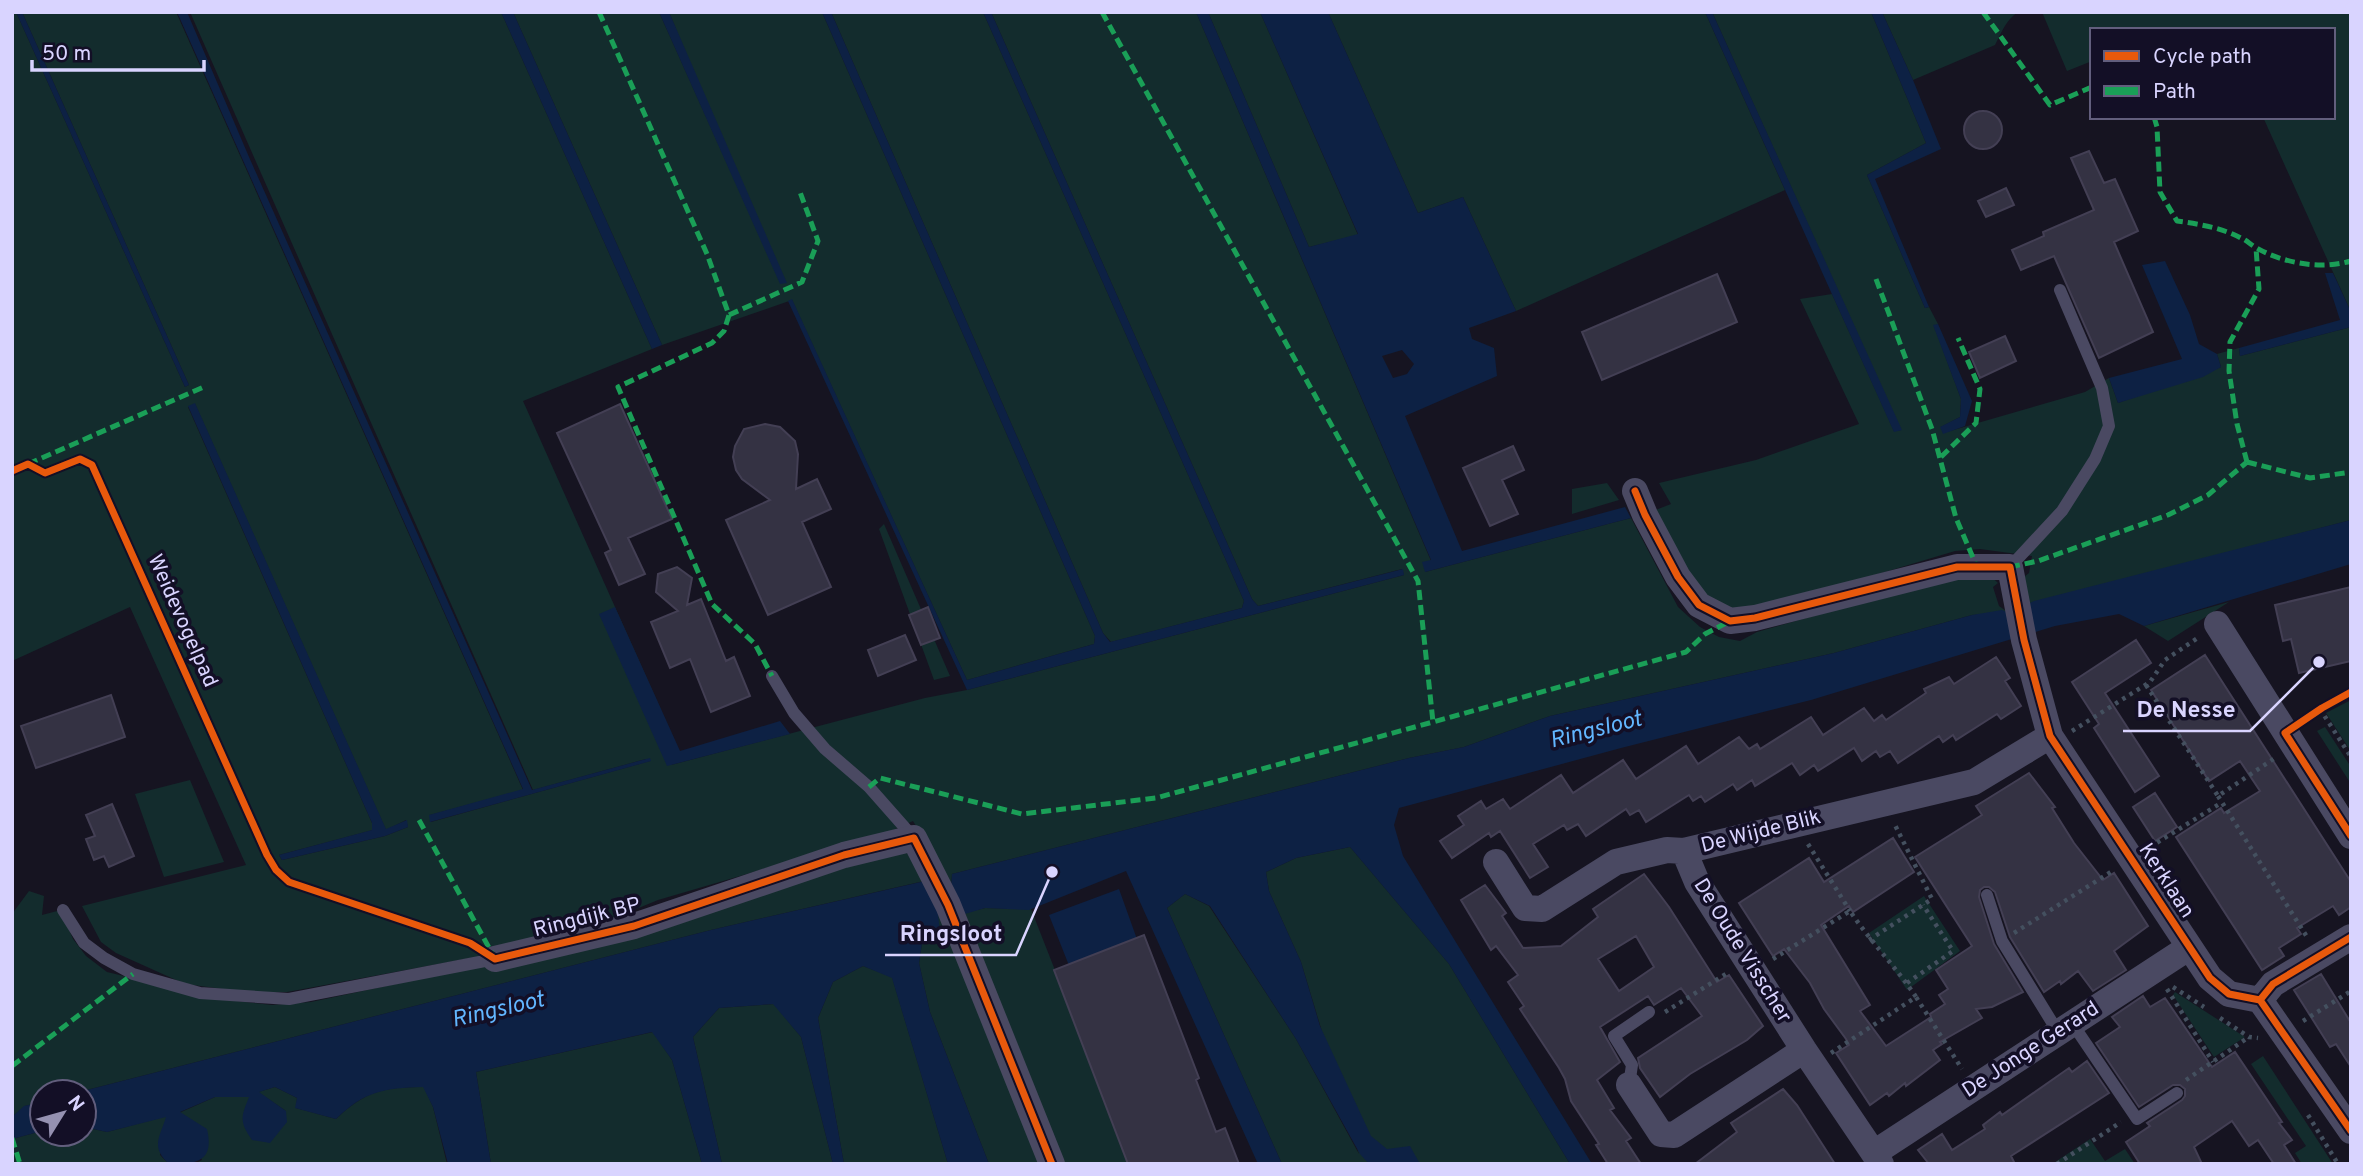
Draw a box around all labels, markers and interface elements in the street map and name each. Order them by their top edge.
scale bar [32,28,203,72]
legend [2090,28,2335,119]
text: 50 m [42,41,91,68]
text: Cycle path [2153,44,2252,71]
text: Path [2153,79,2196,106]
street label: Weidevogelpad [141,550,223,692]
callout: De Nesse [2123,687,2250,731]
text: De Nesse [2137,697,2235,726]
water label: Ringsloot [1547,705,1647,756]
street label: De Wijde Blik [1698,804,1824,860]
street label: Kerklaan [2132,838,2200,924]
street label: De Oude Visscher [1687,874,1797,1028]
street label: Ringdijk BP [531,892,643,944]
callout: Ringsloot [885,911,1016,955]
text: Ringsloot [900,921,1002,950]
water label: Ringsloot [449,986,549,1036]
street label: De Jonge Gerard [1957,996,2105,1104]
north arrow [28,1078,98,1148]
text: N [61,1091,89,1117]

